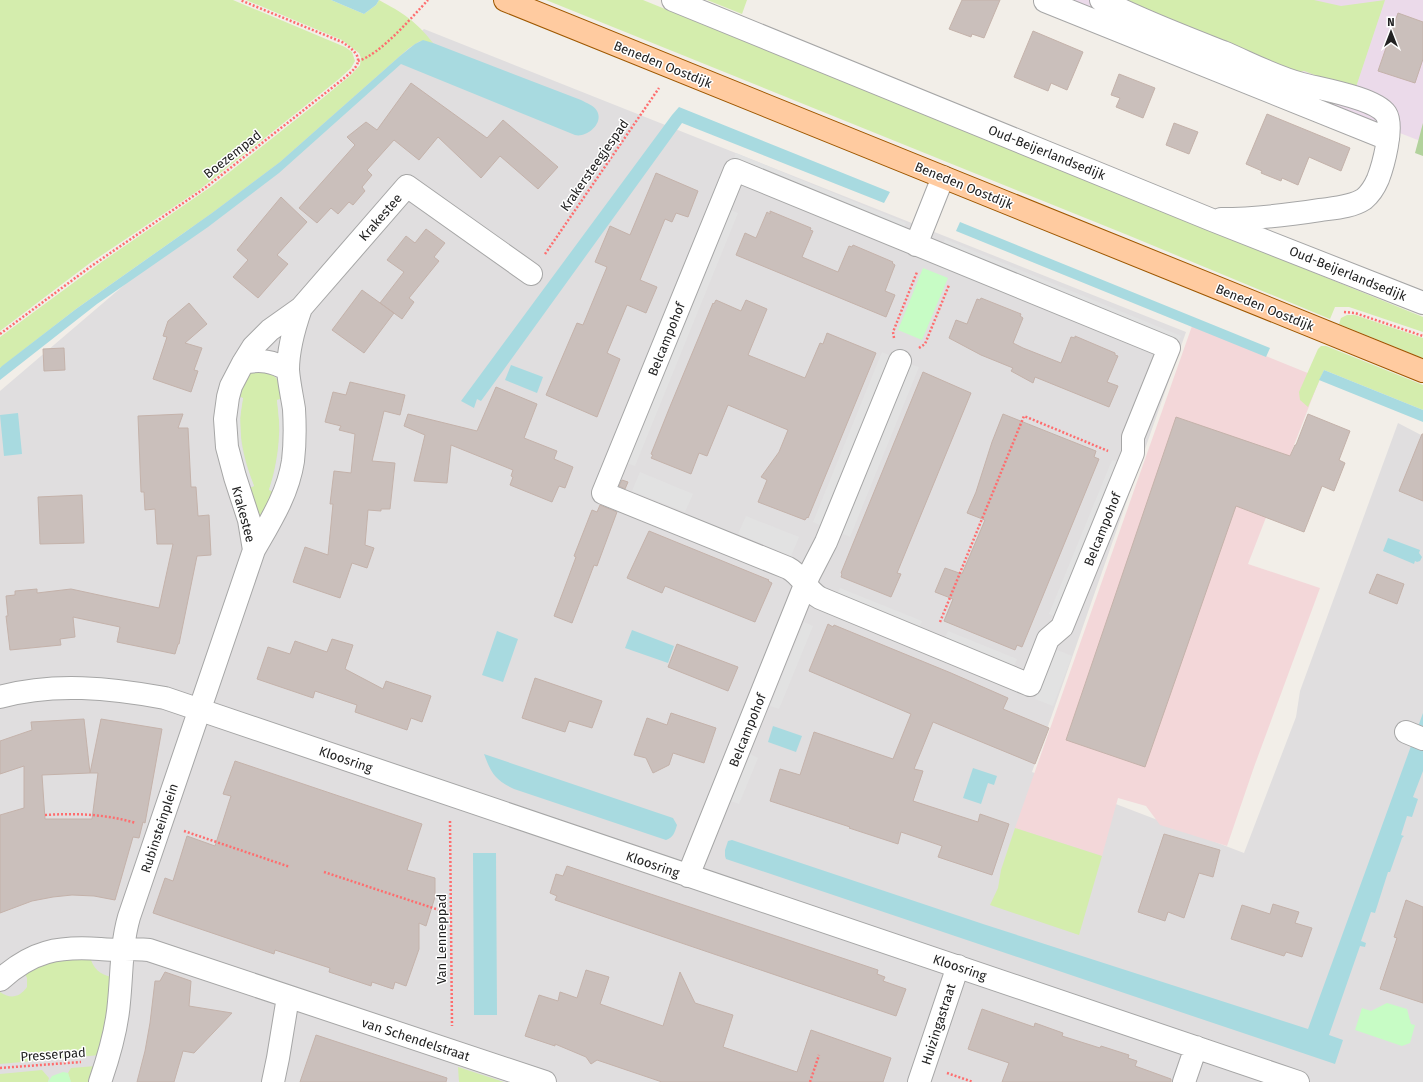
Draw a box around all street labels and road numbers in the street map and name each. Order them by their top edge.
street label: Beneden Oostdijk [612,38,714,91]
street label: Krakersteegjespad [557,117,632,214]
street label: Oud-Beijerlandsedijk [986,122,1108,183]
street label: Boezempad [201,127,264,181]
street label: Beneden Oostdijk [913,159,1015,212]
street label: Krakestee [356,191,405,244]
street label: Oud-Beijerlandsedijk [1287,243,1409,304]
street label: Beneden Oostdijk [1214,281,1316,334]
street label: Belcampohof [645,299,689,378]
street label: Krakestee [229,484,258,544]
street label: Belcampohof [1081,489,1125,568]
street label: Belcampohof [726,690,770,769]
street label: Kloosring [317,743,375,776]
street label: Rubinsteinplein [138,782,181,875]
street label: Kloosring [624,848,682,881]
street label: Van Lenneppad [434,894,449,984]
street label: Kloosring [931,951,989,984]
street label: Huizingastraat [918,981,959,1067]
street label: van Schendelstraat [360,1015,472,1064]
street label: Presserpad [20,1045,86,1064]

